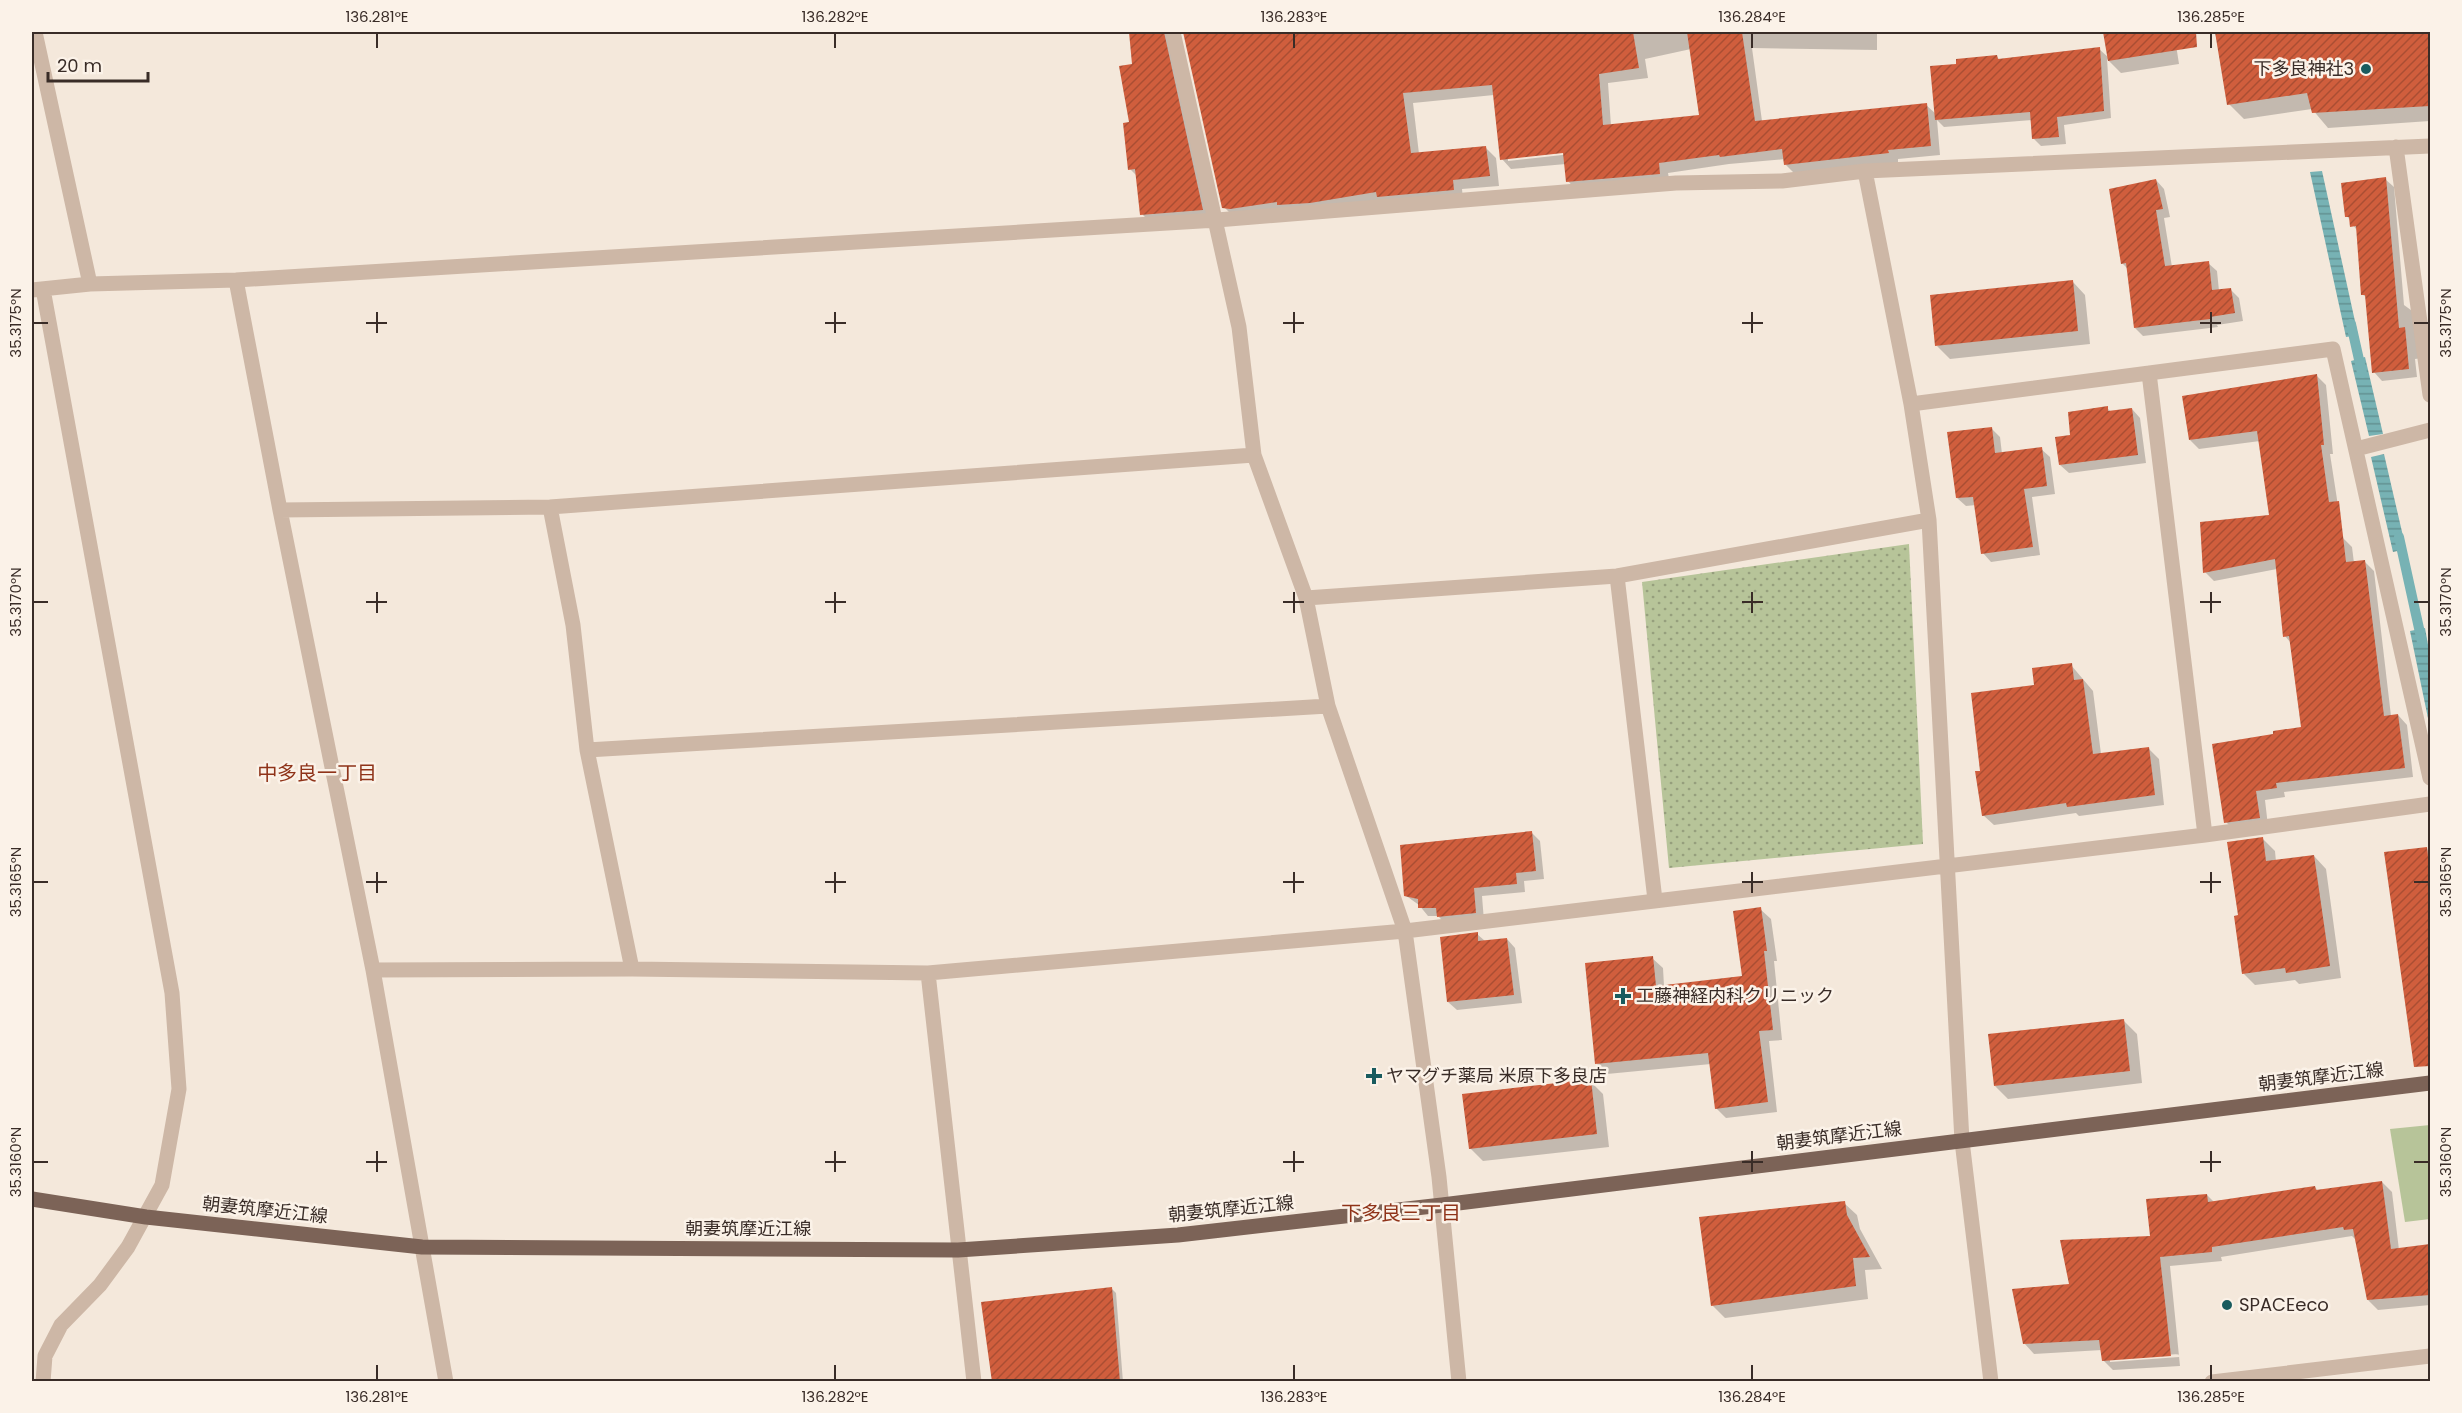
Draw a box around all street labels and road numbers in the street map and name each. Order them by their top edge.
street label: 朝妻筑摩近江線 [2257,1056,2385,1097]
street label: 朝妻筑摩近江線 [1775,1115,1903,1156]
street label: 朝妻筑摩近江線 [1167,1189,1295,1228]
street label: 朝妻筑摩近江線 [201,1190,329,1229]
street label: 朝妻筑摩近江線 [685,1216,811,1241]

